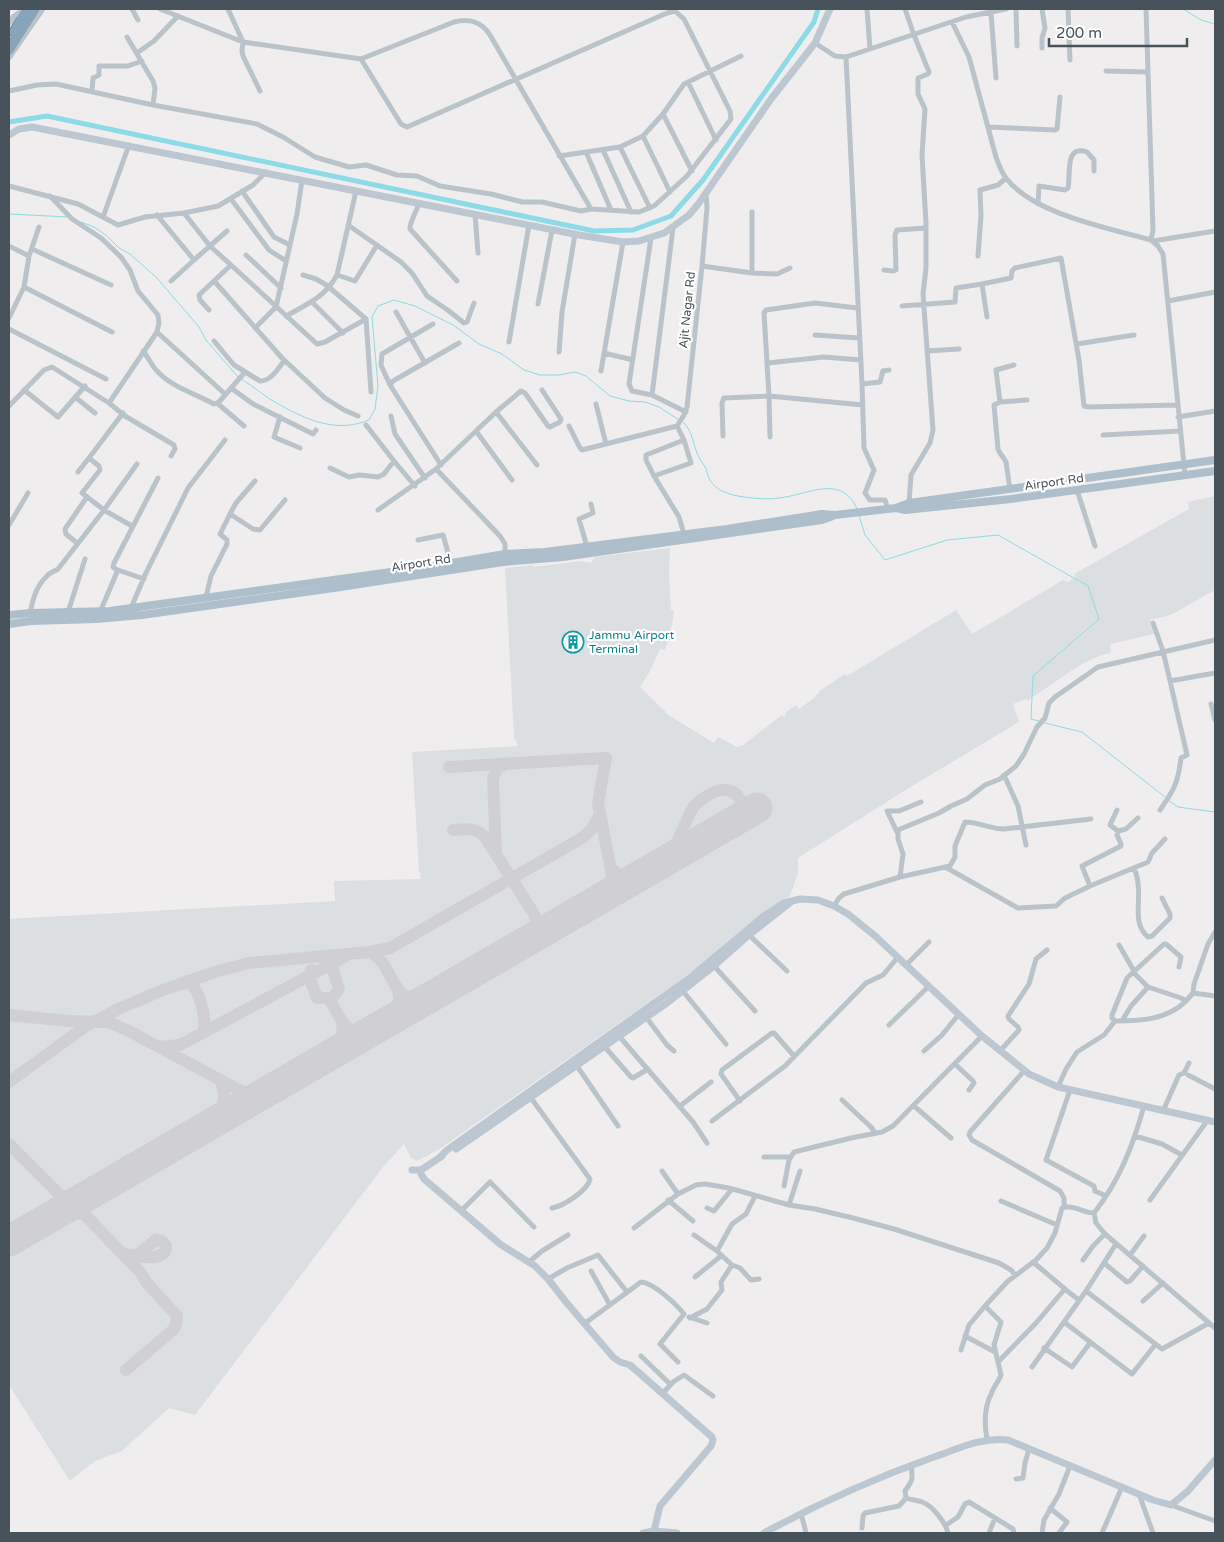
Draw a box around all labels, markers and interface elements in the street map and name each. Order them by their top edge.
scale bar [1049,15,1186,47]
text: 200 m [1056,24,1102,42]
street label: Ajit Nagar Rd [676,271,698,349]
street label: Airport Rd [1023,471,1085,493]
street label: Airport Rd [390,551,452,575]
place label: Jammu Airport Terminal [589,628,675,656]
building icon: Jammu Airport Terminal [561,630,585,654]

